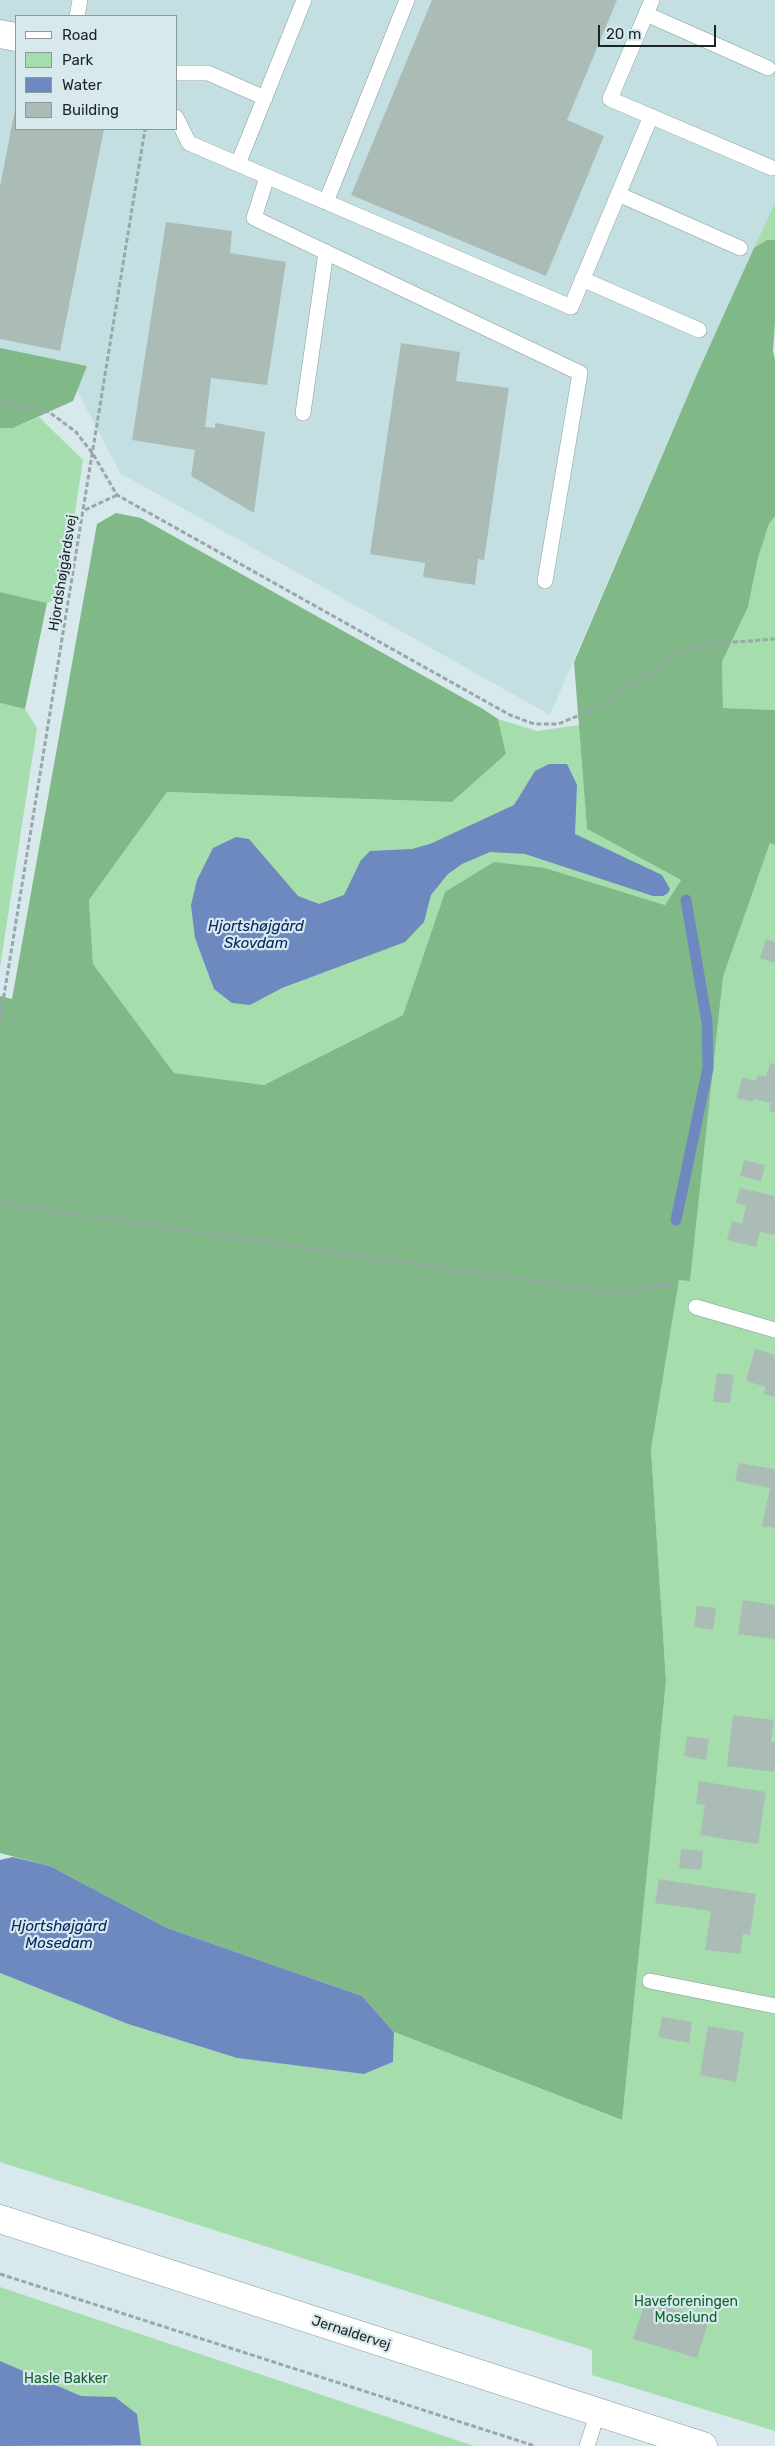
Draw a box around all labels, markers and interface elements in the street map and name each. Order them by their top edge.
legend [15,15,178,130]
scale bar [600,15,718,47]
text: 20 m [606,25,641,43]
text: Road [62,26,98,44]
text: Park [62,51,93,69]
text: Water [62,76,102,94]
text: Building [62,101,119,119]
street label: Hjordshøjgårdsvej [45,513,81,633]
water label: Hjortshøjgård Skovdam [208,918,304,953]
water label: Hjortshøjgård Mosedam [11,1918,107,1953]
park label: Haveforeningen Moselund [634,2294,738,2326]
street label: Jernaldervej [309,2312,393,2354]
park label: Hasle Bakker [24,2371,108,2387]

